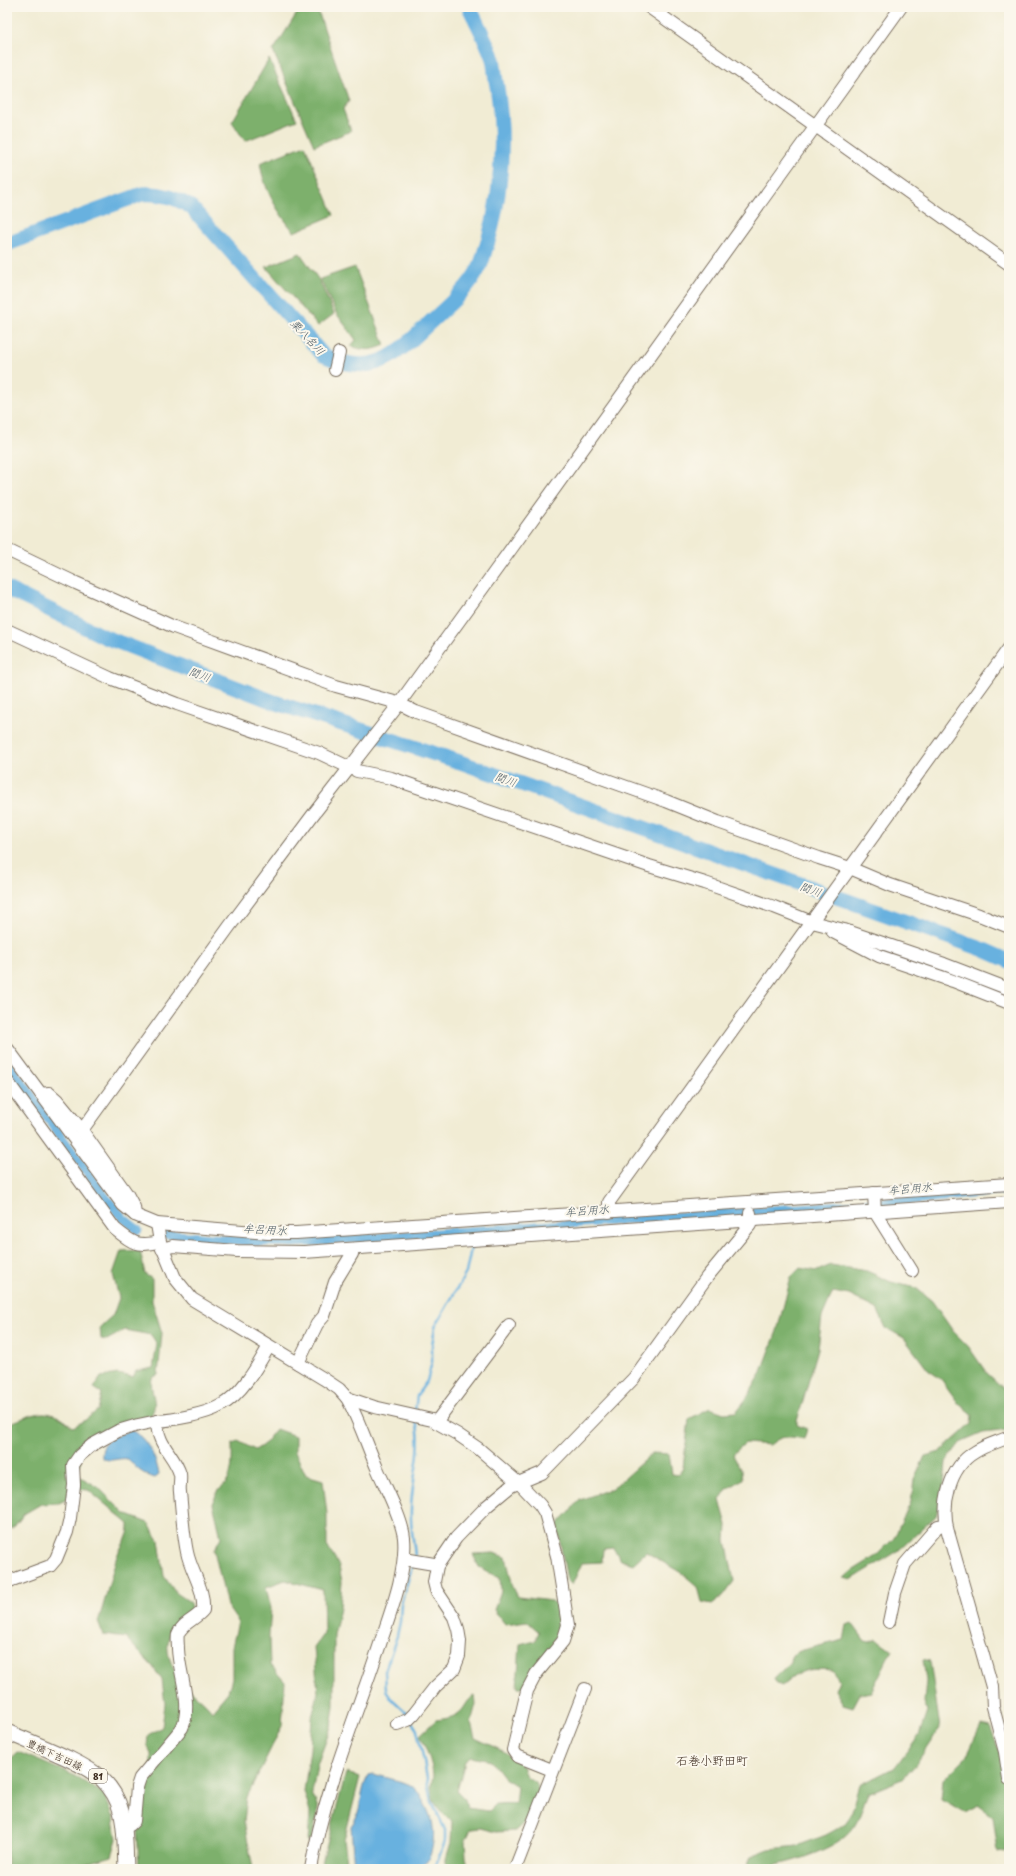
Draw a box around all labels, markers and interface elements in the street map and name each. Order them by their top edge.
water label: 栗八名川 [287,315,329,359]
water label: 間川 [187,662,213,686]
water label: 間川 [493,767,519,791]
water label: 間川 [798,877,824,901]
water label: 牟呂用水 [887,1178,933,1198]
water label: 牟呂用水 [564,1200,610,1220]
water label: 牟呂用水 [242,1219,288,1239]
street label: 豊橋下吉田線 [25,1735,85,1773]
district label: 石巻小野田町 [676,1751,748,1769]
road number: 81 [89,1769,107,1783]

